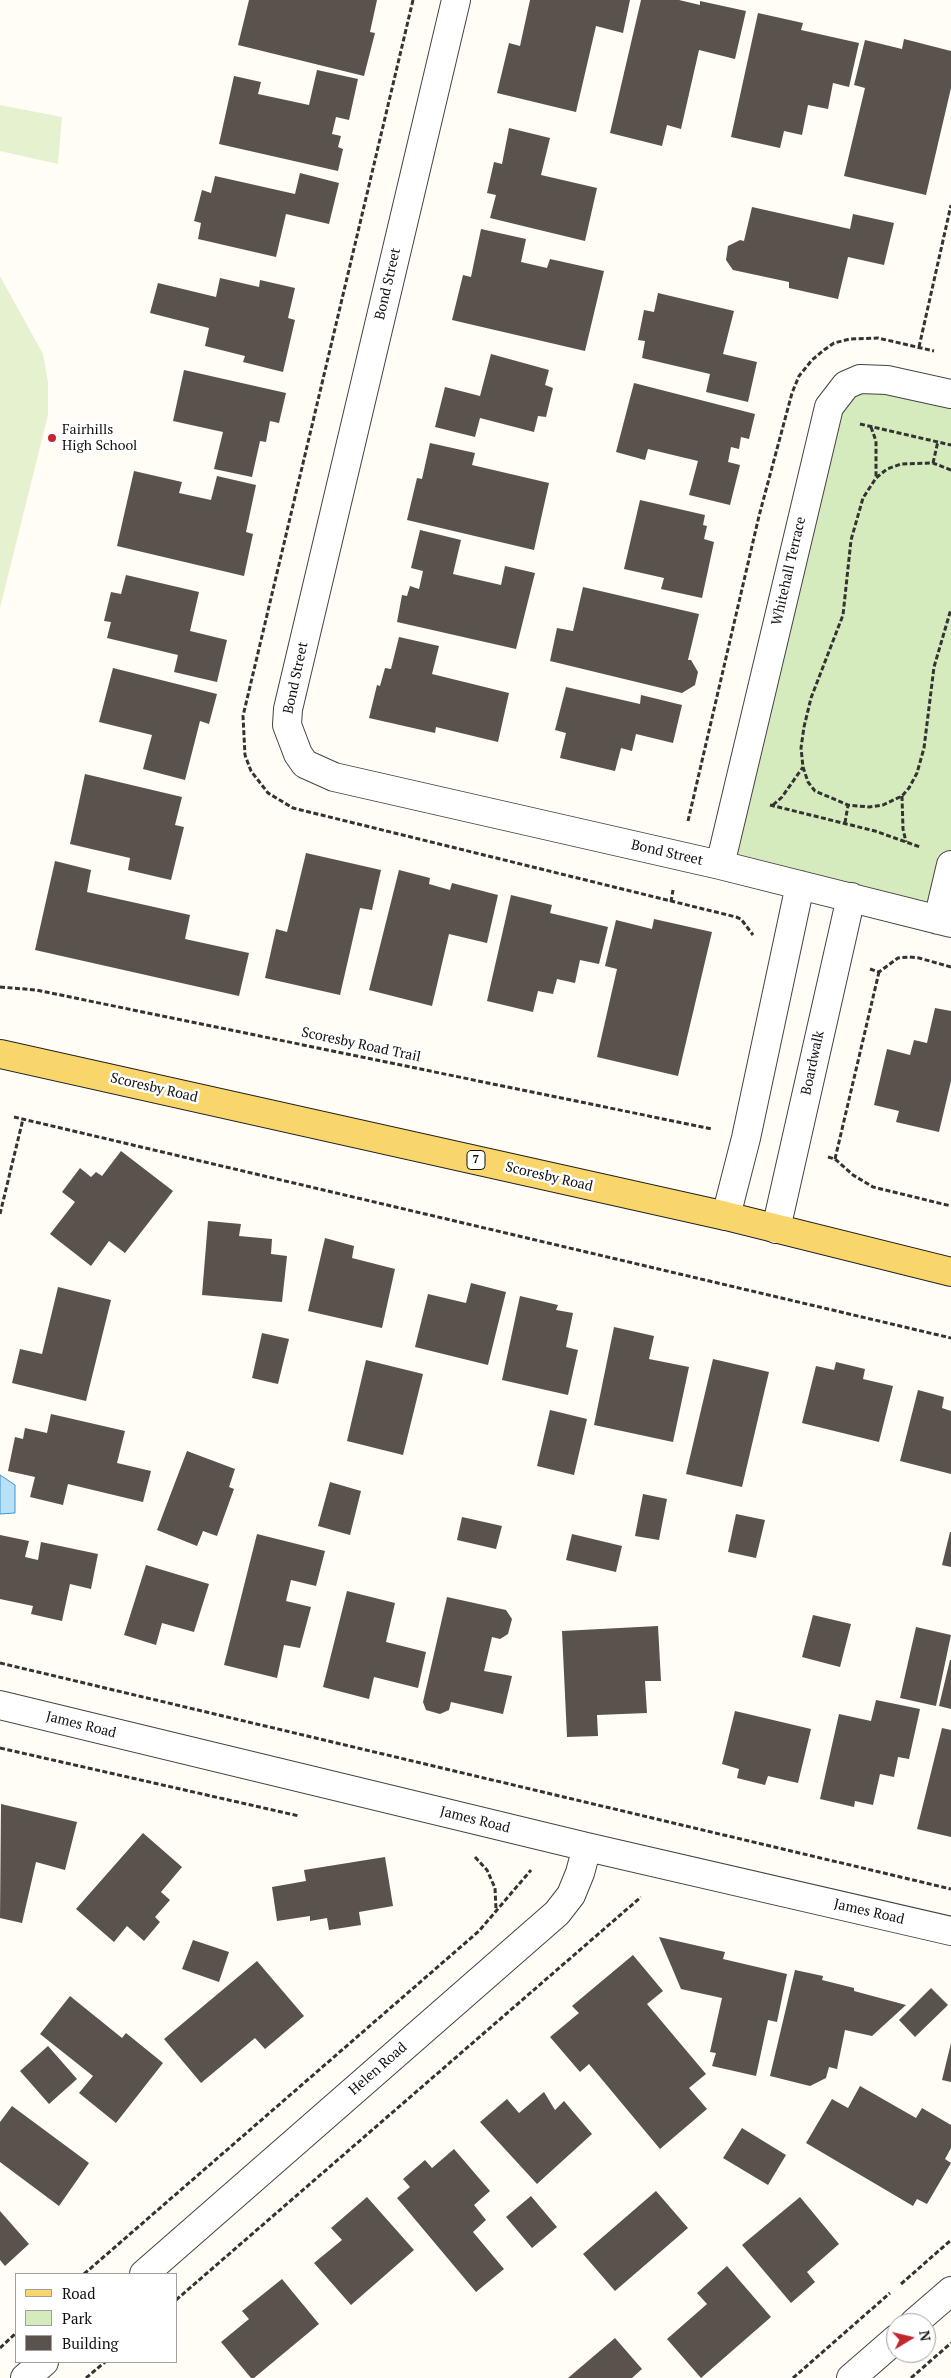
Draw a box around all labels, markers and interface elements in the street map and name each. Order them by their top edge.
street label: Bond Street [372,246,404,322]
place label: Fairhills High School [62,422,137,454]
marker: Fairhills High School [46,432,58,444]
street label: Whitehall Terrace [768,515,810,627]
street label: Bond Street [280,640,312,716]
street label: Bond Street [629,837,705,869]
street label: Scoresby Road Trail [300,1024,422,1066]
street label: Boardwalk [798,1029,828,1097]
street label: Scoresby Road [109,1070,199,1106]
road number: 7 [467,1150,485,1170]
street label: Scoresby Road [504,1159,594,1195]
street label: James Road [44,1708,118,1742]
street label: James Road [438,1803,512,1837]
street label: James Road [832,1896,906,1928]
street label: Helen Road [346,2039,410,2099]
legend [15,2273,178,2363]
text: Road [62,2283,95,2303]
text: Park [62,2308,92,2328]
north arrow [886,2313,936,2363]
text: N [915,2329,936,2342]
text: Building [62,2333,119,2353]

